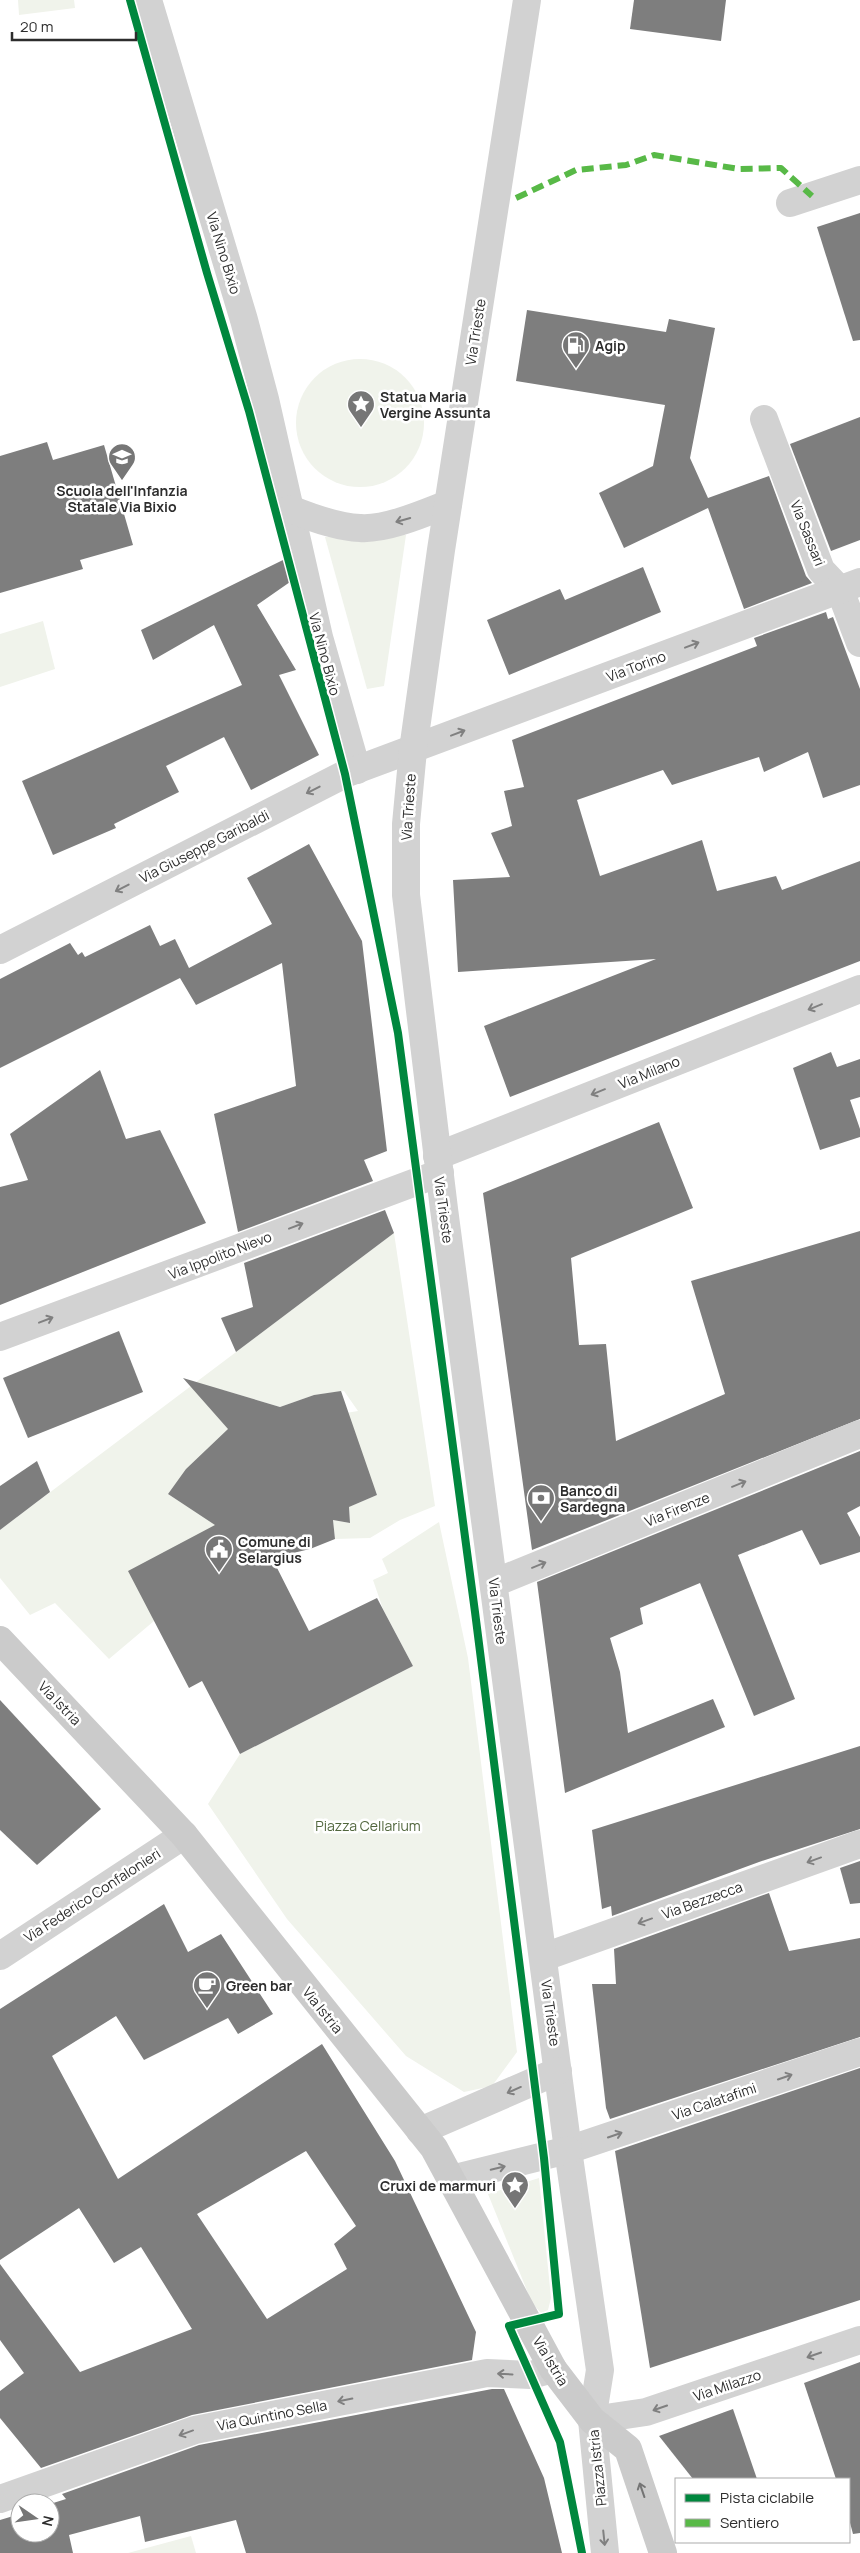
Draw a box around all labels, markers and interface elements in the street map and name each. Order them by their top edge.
scale bar [12,10,136,42]
text: 20 m [20,16,53,37]
street label: Via Nino Bixio [202,210,246,296]
street label: Via Trieste [460,297,490,367]
fuel station icon: Agip [561,330,591,369]
place label: Agip [595,336,626,355]
place label: Statua Maria Vergine Assunta [380,387,490,422]
place icon: Statua Maria Vergine Assunta [346,389,376,428]
school or university icon: Scuola dell'Infanzia Statale Via Bixio [107,442,137,481]
place label: Scuola dell'Infanzia Statale Via Bixio [56,481,188,516]
street label: Via Sassari [786,497,830,569]
one-way arrow [395,516,411,526]
street label: Via Nino Bixio [305,610,345,698]
one-way arrow [684,640,700,649]
street label: Via Torino [603,646,669,686]
one-way arrow [450,728,466,737]
street label: Via Trieste [396,773,420,841]
one-way arrow [306,785,321,795]
street label: Via Giuseppe Garibaldi [136,805,272,887]
one-way arrow [115,884,130,893]
one-way arrow [808,1002,823,1012]
street label: Via Milano [615,1051,683,1093]
one-way arrow [591,1088,607,1097]
street label: Via Trieste [430,1175,458,1245]
one-way arrow [288,1221,303,1230]
street label: Via Ippolito Nievo [166,1227,274,1283]
one-way arrow [37,1315,53,1324]
one-way arrow [731,1478,746,1487]
place label: Banco di Sardegna [560,1481,625,1516]
bank icon: Banco di Sardegna [526,1483,556,1522]
street label: Via Firenze [642,1487,712,1531]
place label: Comune di Selargius [238,1532,311,1567]
public building icon: Comune di Selargius [204,1534,234,1573]
one-way arrow [531,1559,546,1569]
street label: Via Trieste [484,1577,512,1645]
street label: Via Istria [34,1677,86,1729]
park label: Piazza Cellarium [315,1816,421,1835]
street label: Via Federico Confalonieri [20,1844,164,1946]
one-way arrow [807,1856,822,1865]
street label: Via Bezzecca [659,1877,745,1923]
one-way arrow [637,1917,653,1926]
cafe icon: Green bar [192,1970,222,2009]
place label: Green bar [226,1976,293,1995]
street label: Via Trieste [537,1978,565,2048]
street label: Via Istria [299,1983,347,2037]
one-way arrow [777,2072,792,2081]
street label: Via Calatafimi [669,2078,759,2124]
one-way arrow [507,2086,522,2096]
one-way arrow [606,2129,622,2139]
one-way arrow [490,2163,506,2172]
place icon: Cruxi de marmuri [500,2170,530,2209]
place label: Cruxi de marmuri [380,2176,496,2195]
street label: Via Istria [529,2333,573,2389]
one-way arrow [806,2351,822,2361]
street label: Via Milazzo [691,2365,763,2405]
one-way arrow [497,2369,513,2378]
street label: Via Quintino Sella [216,2395,328,2435]
one-way arrow [338,2396,354,2406]
one-way arrow [652,2403,668,2413]
one-way arrow [179,2429,195,2438]
street label: Piazza Istria [584,2429,610,2507]
legend [675,2478,850,2543]
one-way arrow [637,2483,646,2498]
text: Pista ciclabile [720,2487,814,2508]
north arrow [10,2493,60,2543]
text: Sentiero [720,2512,779,2533]
text: N [38,2514,59,2528]
one-way arrow [599,2530,609,2546]

